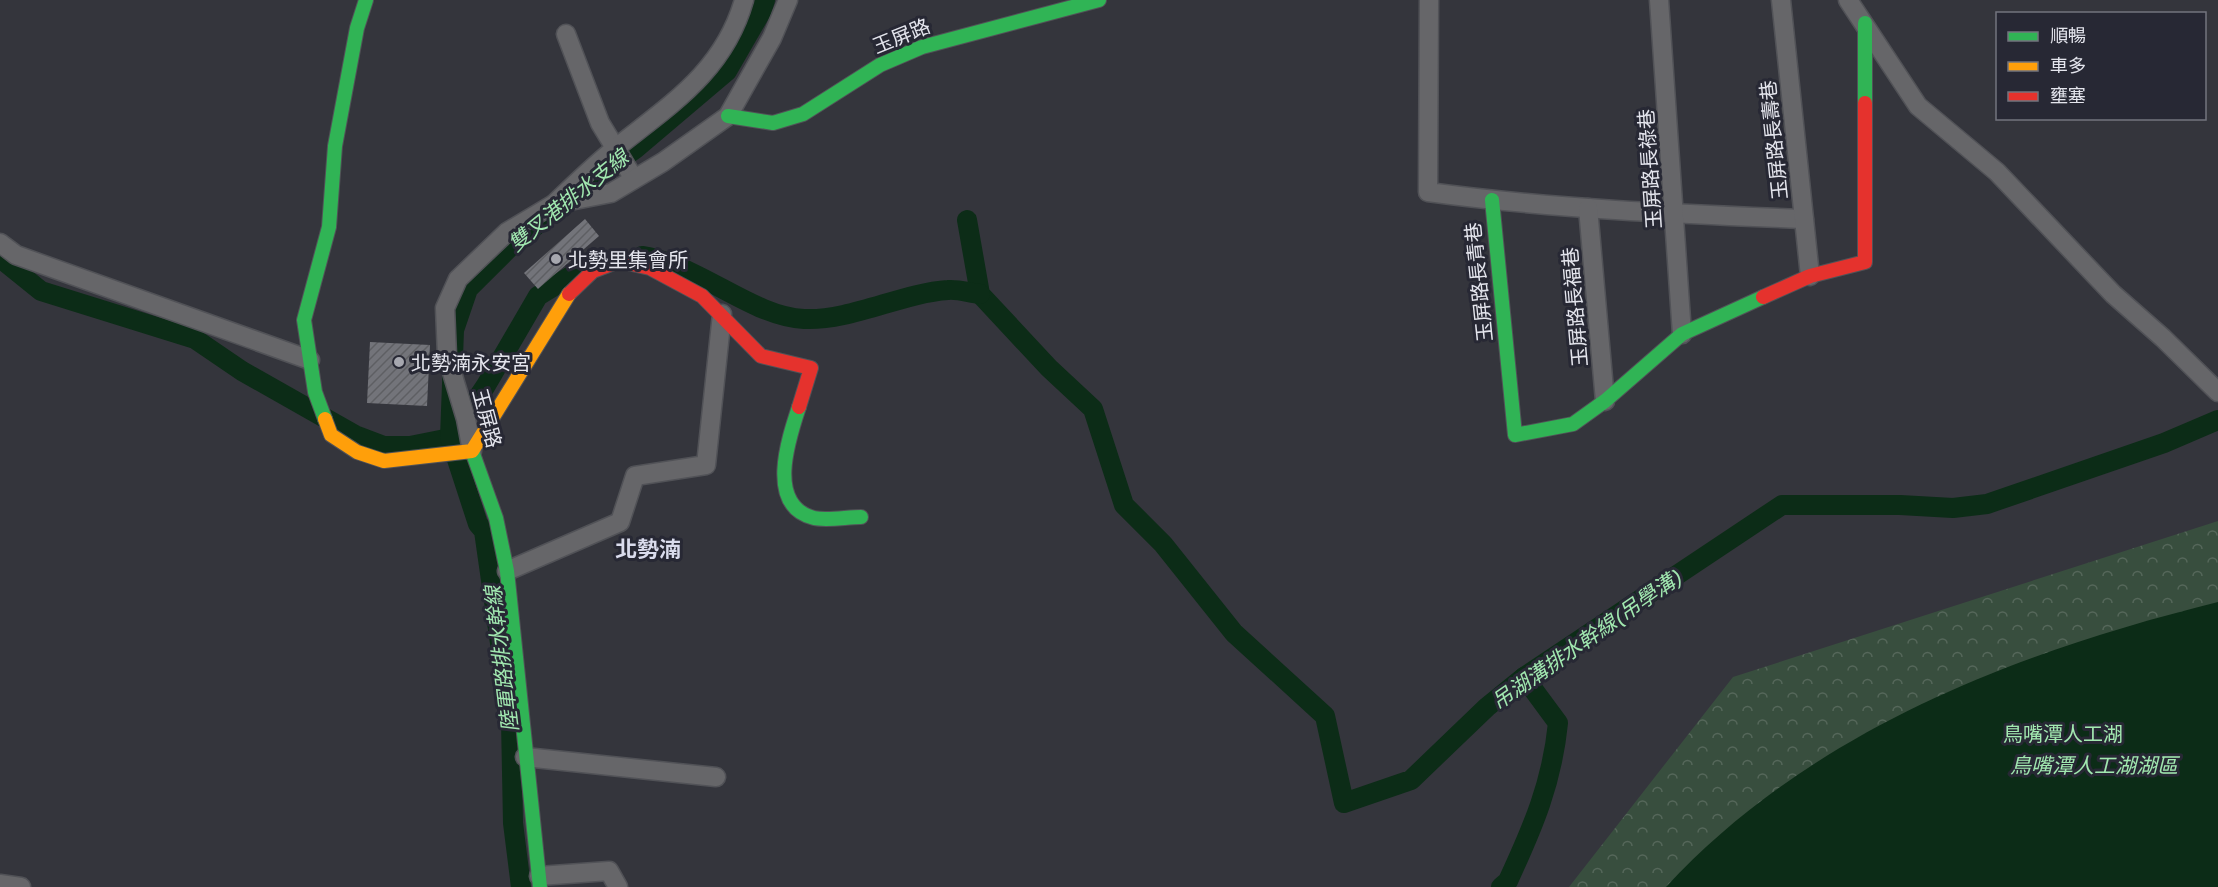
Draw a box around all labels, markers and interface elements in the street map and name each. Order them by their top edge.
legend [1996,12,2206,120]
street label: 玉屏路 [869,13,933,57]
text: 順暢 [2050,24,2086,46]
text: 車多 [2050,54,2086,76]
street label: 玉屏路長壽巷 [1755,79,1791,201]
text: 壅塞 [2050,84,2086,106]
street label: 玉屏路長祿巷 [1633,108,1665,230]
water label: 雙叉港排水支線 [503,142,635,256]
street label: 玉屏路長青巷 [1460,221,1496,343]
street label: 玉屏路長福巷 [1557,246,1591,368]
place label: 北勢里集會所 [568,247,688,271]
marker: 北勢里集會所 [549,252,563,266]
place label: 北勢湳永安宮 [411,350,531,374]
marker: 北勢湳永安宮 [392,355,406,369]
street label: 玉屏路 [469,386,507,450]
district label: 北勢湳 [615,535,681,562]
water label: 吊湖溝排水幹線(吊學溝) [1486,564,1686,714]
water label: 陸軍路排水幹線 [479,582,523,734]
park label: 鳥嘴潭人工湖 [2003,721,2123,745]
water label: 鳥嘴潭人工湖湖區 [2010,752,2181,778]

